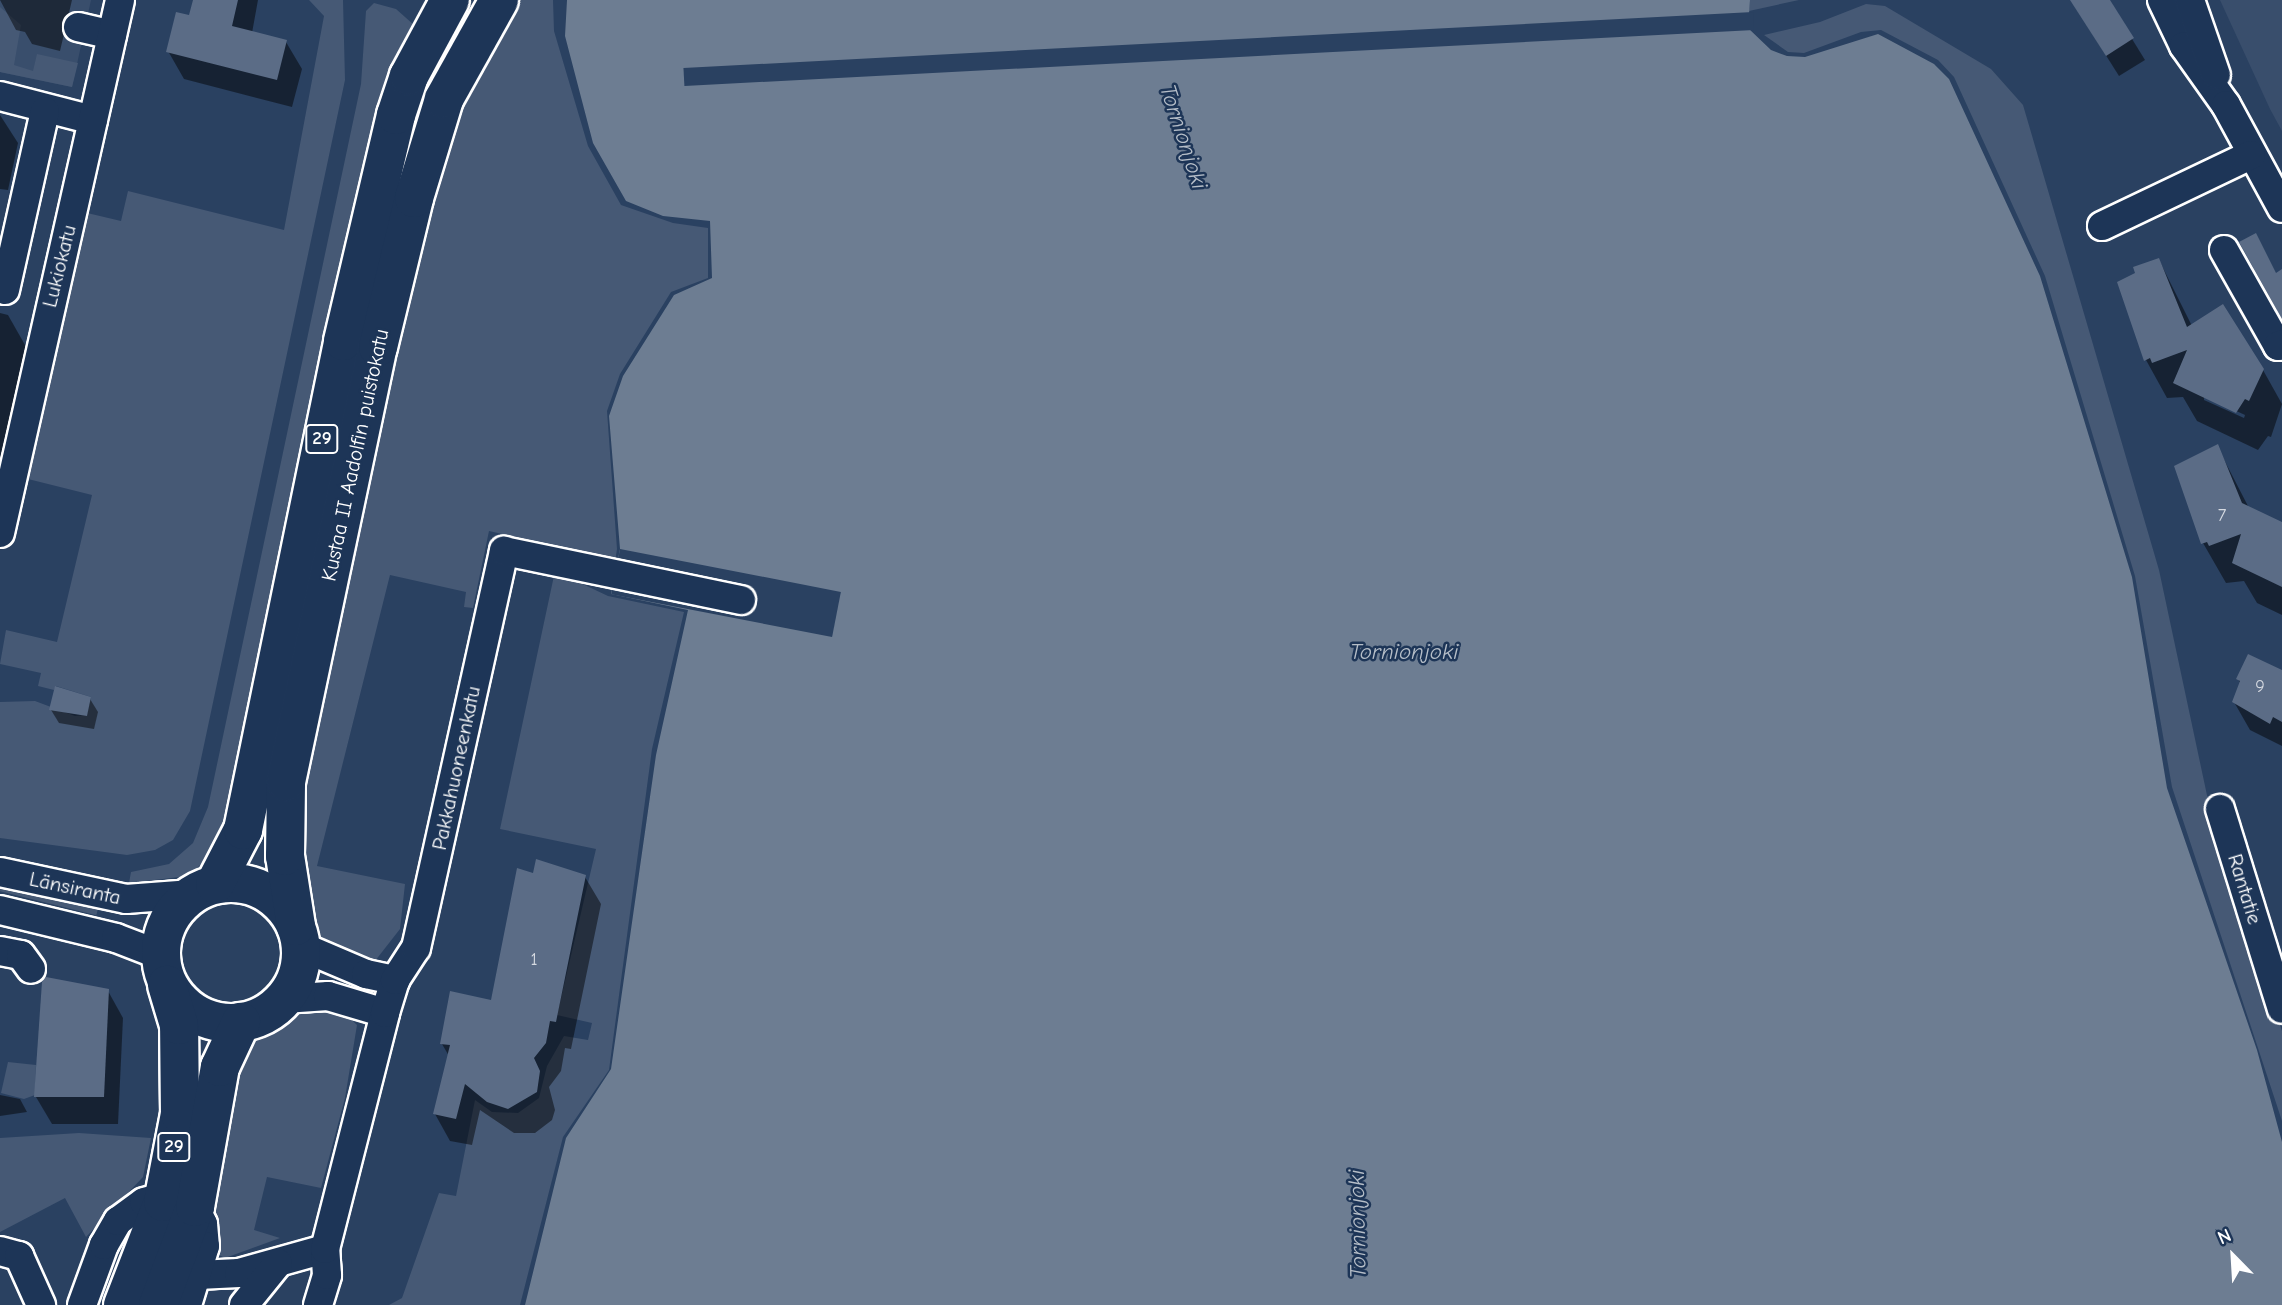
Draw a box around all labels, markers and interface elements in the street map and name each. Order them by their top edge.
water label: Tornionjoki [1153,81,1213,193]
street label: Lukiokatu [37,222,81,310]
street label: Kustaa II Aadolfin puistokatu [316,327,394,583]
road number: 29 [304,424,340,454]
house number: 7 [2218,505,2226,527]
water label: Tornionjoki [1350,638,1458,666]
house number: 9 [2255,676,2265,698]
street label: Pakkahuoneenkatu [426,684,486,852]
street label: Rantatie [2222,851,2268,927]
street label: Länsiranta [27,866,123,910]
house number: 1 [530,949,538,971]
road number: 29 [156,1132,192,1162]
water label: Tornionjoki [1343,1169,1373,1279]
north arrow [2198,1221,2268,1291]
text: N [2214,1224,2235,1249]

